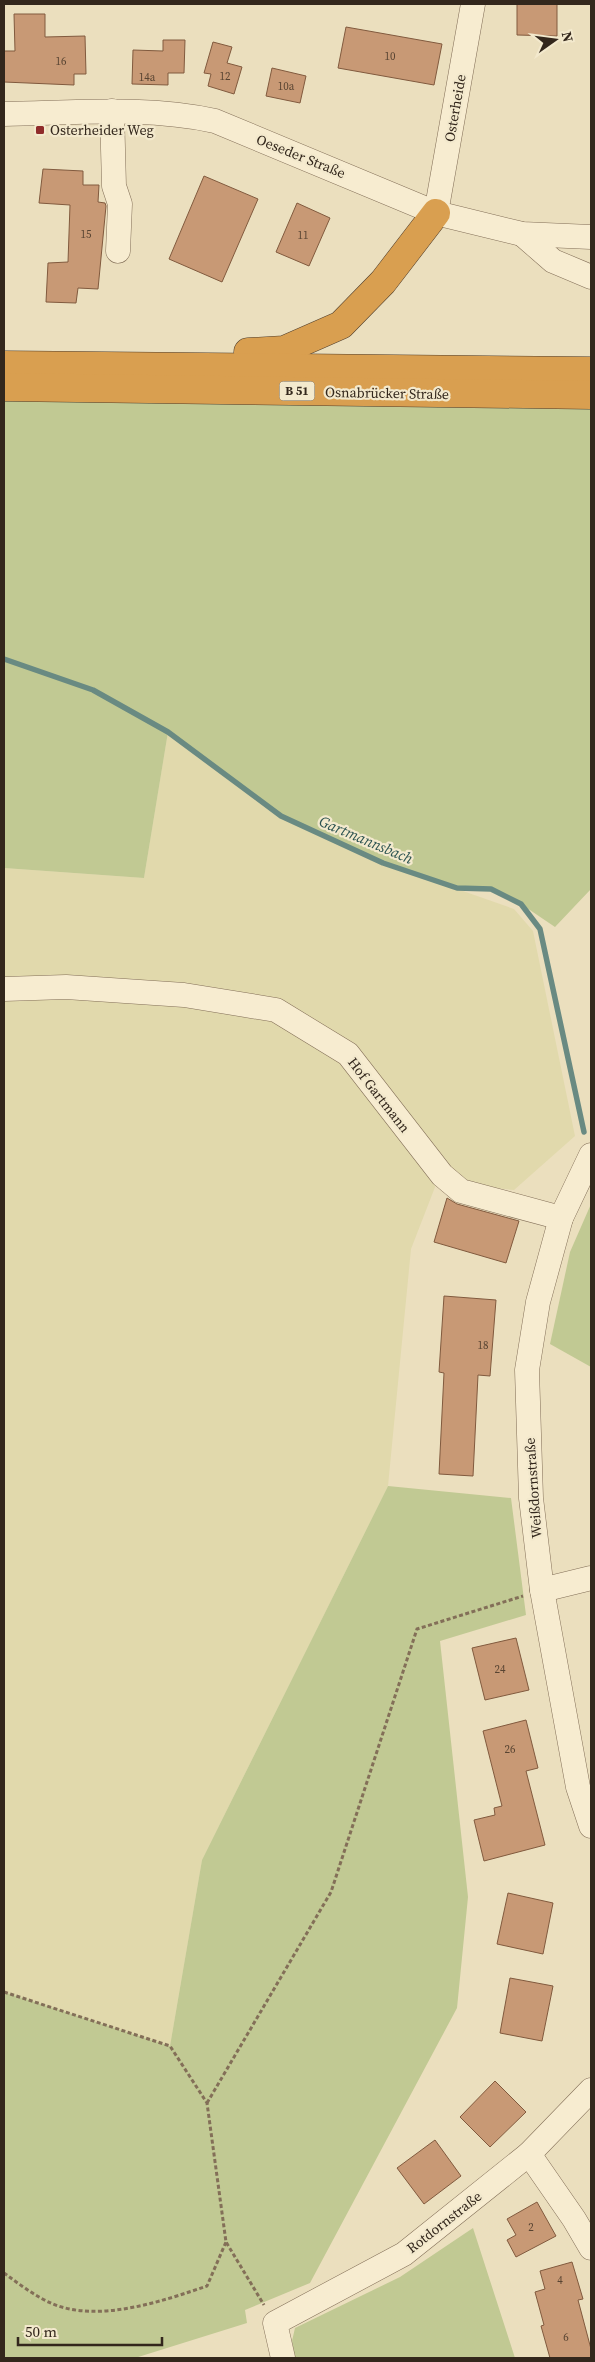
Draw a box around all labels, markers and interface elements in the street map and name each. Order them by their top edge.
north arrow [530,15,580,65]
text: N [557,29,579,44]
house number: 10 [385,49,396,64]
house number: 16 [56,54,67,69]
house number: 12 [220,69,231,84]
house number: 14a [139,70,156,85]
street label: Osterheide [439,73,471,143]
house number: 10a [278,79,295,94]
place label: Osterheider Weg [50,120,154,140]
marker: Osterheider Weg [34,124,46,136]
street label: Oeseder Straße [253,129,349,183]
house number: 15 [81,227,92,242]
house number: 11 [298,228,309,243]
road number: B 51 [280,382,314,401]
street label: Osnabrücker Straße [325,382,449,404]
water label: Gartmannsbach [316,810,416,869]
street label: Hof Gartmann [343,1053,415,1137]
house number: 18 [478,1338,489,1353]
street label: Weißdornstraße [519,1437,547,1539]
house number: 24 [495,1662,506,1677]
house number: 26 [505,1742,516,1757]
street label: Rotdornstraße [402,2186,486,2258]
house number: 2 [528,2220,534,2235]
house number: 4 [557,2273,563,2288]
scale bar [18,2314,161,2346]
text: 50 m [25,2321,57,2342]
house number: 6 [563,2330,569,2345]

